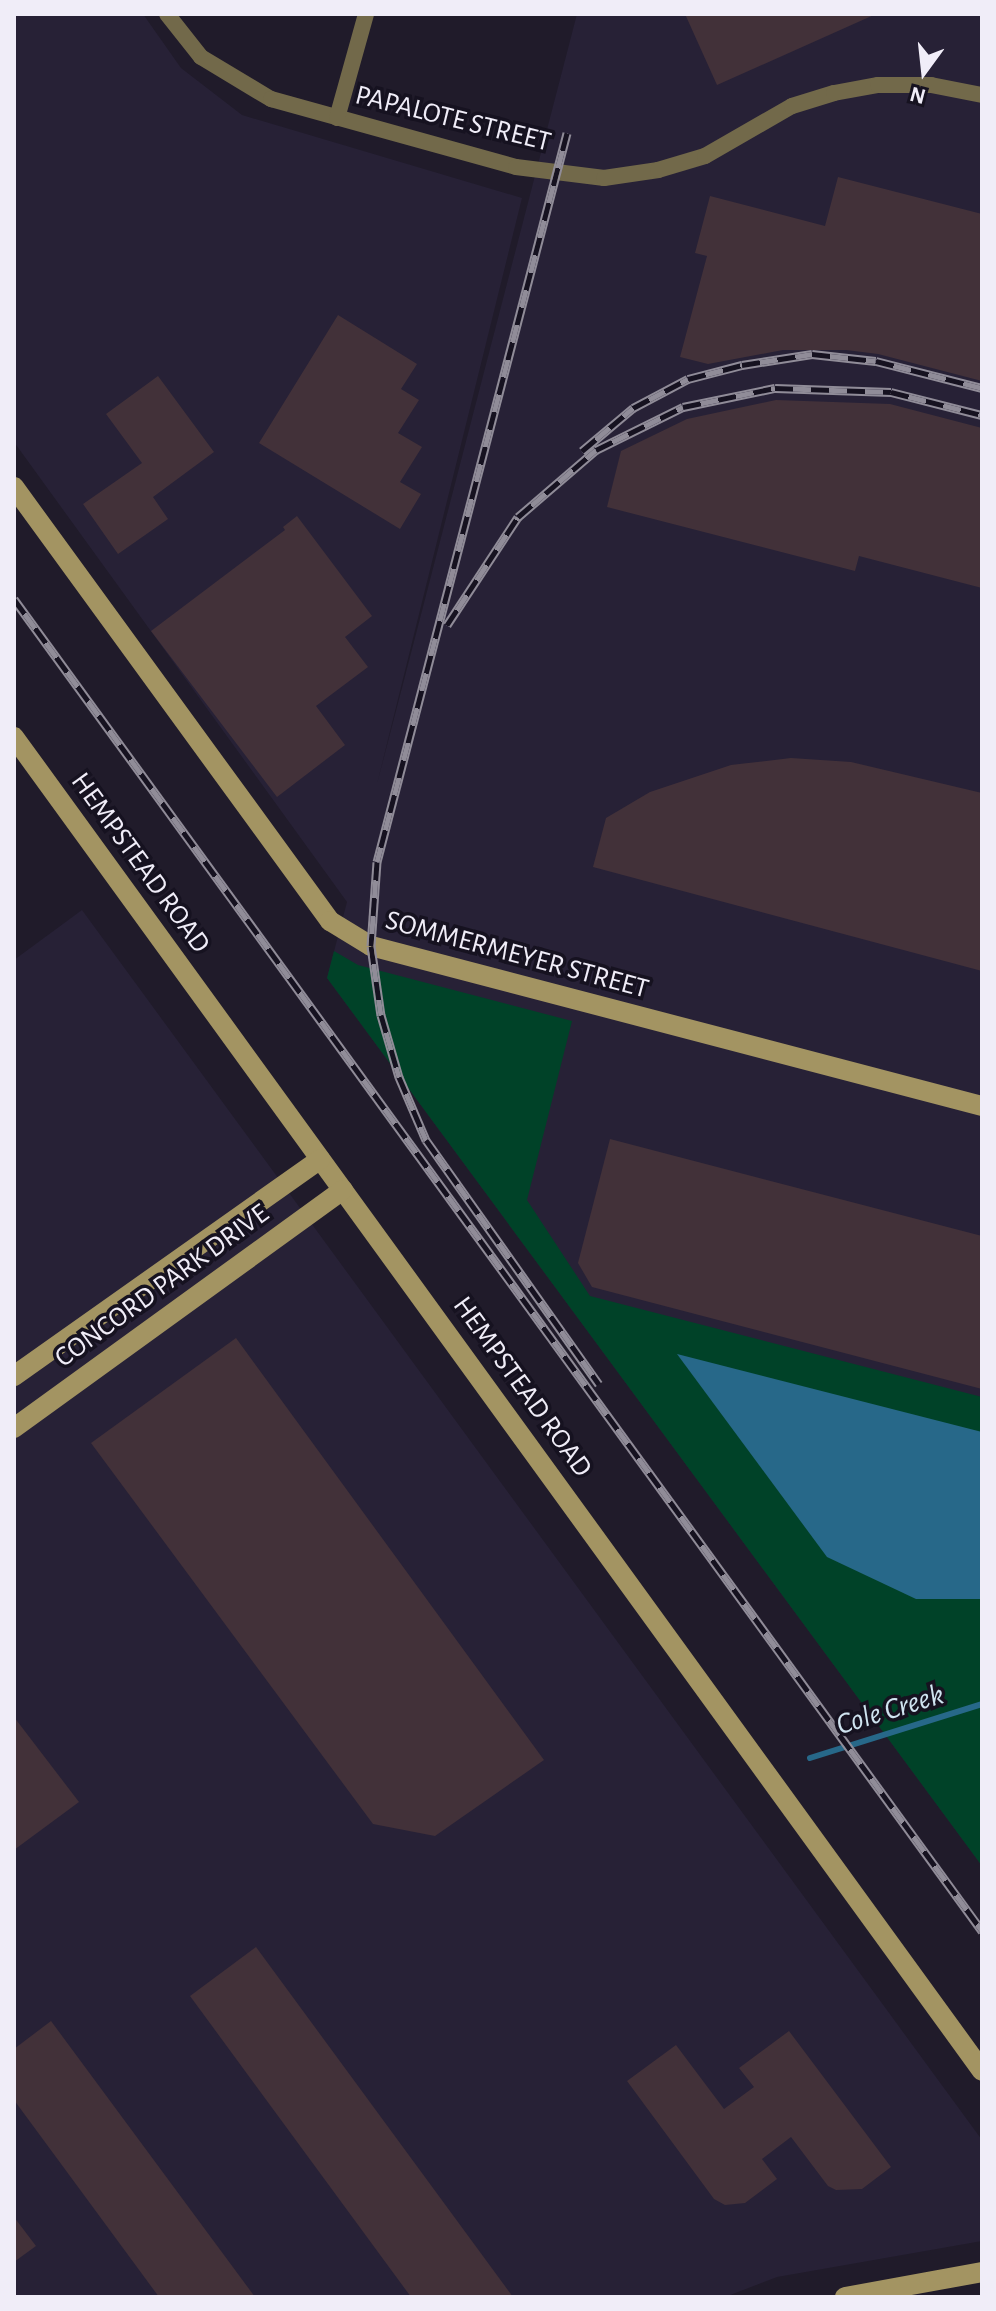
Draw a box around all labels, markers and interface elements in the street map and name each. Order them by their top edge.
north arrow [884,32,964,112]
street label: PAPALOTE STREET [352,78,554,160]
text: N [908,83,928,108]
street label: HEMPSTEAD ROAD [63,766,217,960]
street label: SOMMERMEYER STREET [382,904,652,1006]
street label: CONCORD PARK DRIVE [48,1197,276,1375]
street label: HEMPSTEAD ROAD [445,1290,599,1484]
water label: Cole Creek [832,1677,948,1743]

